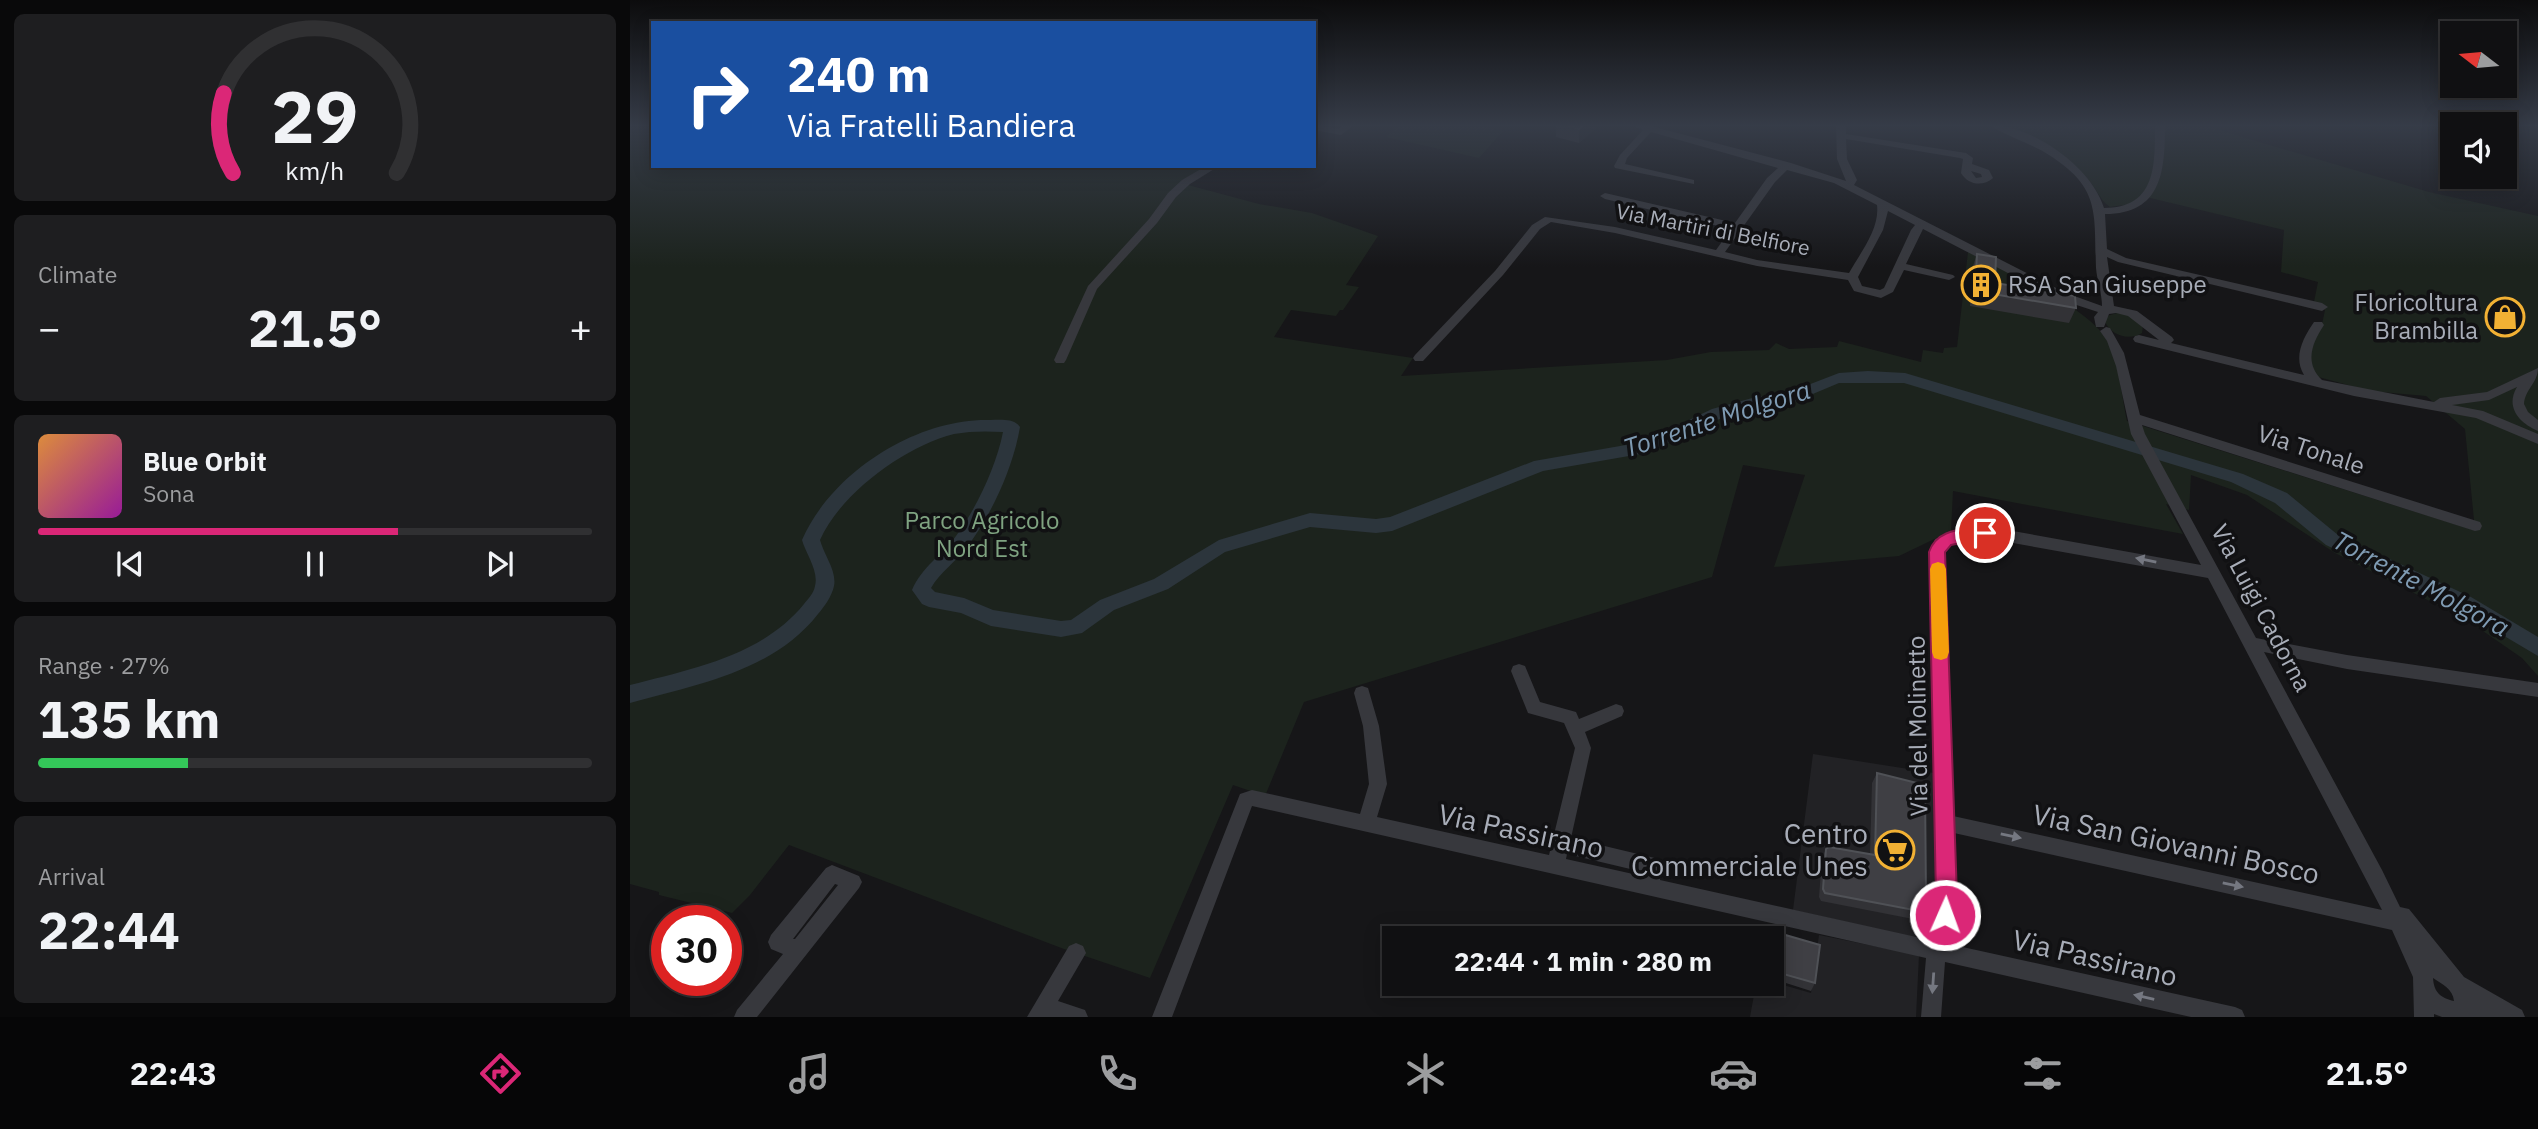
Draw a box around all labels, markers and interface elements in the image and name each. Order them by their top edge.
north arrow [2440,21,2516,98]
map controls [2440,21,2517,189]
text: 240 m [787,42,931,105]
icon: right [672,49,763,140]
text: 29 [271,69,359,164]
text: Via Fratelli Bandiera [787,104,1076,146]
button: sound [2440,112,2517,189]
text: km/h [286,154,344,187]
street label: Via Martiri di Belfiore [1614,196,1813,262]
text: Climate [38,259,117,289]
building icon: RSA San Giuseppe [1960,264,2002,306]
place label: RSA San Giuseppe [2008,268,2207,300]
place label: Floricoltura Brambilla [2354,286,2478,346]
text: 21.5° [248,294,382,361]
shop icon: Floricoltura Brambilla [2484,296,2526,338]
text: − [38,303,61,352]
text: + [569,303,592,352]
water label: Torrente Molgora [1619,372,1815,464]
street label: Via Tonale [2254,417,2369,481]
text: Blue Orbit [143,444,267,478]
text: Sona [143,478,195,508]
pin [1955,503,2015,563]
park label: Parco Agricolo Nord Est [904,504,1060,564]
icon: arrive [1966,514,2004,552]
street label: Via Luigi Cadorna [2204,518,2320,697]
water label: Torrente Molgora [2327,522,2515,644]
icon: previous [111,545,149,583]
icon: pause [296,545,334,583]
icon: next [481,545,519,583]
one-way arrow [2135,555,2157,566]
street label: Via del Molinetto [1899,635,1935,817]
text: Range · 27% [38,650,170,680]
text: 135 km [38,685,220,752]
street label: Via Passirano [1435,795,1607,866]
street label: Via San Giovanni Bosco [2029,795,2323,892]
place label: Centro Commerciale Unes [1631,815,1868,884]
supermarket icon: Centro Commerciale Unes [1874,829,1916,871]
one-way arrow [2000,831,2022,842]
text: Arrival [38,861,105,891]
position arrow [1908,878,1982,952]
one-way arrow [2222,880,2244,891]
text: 22:44 [38,896,180,963]
speed limit sign: 30 [651,905,742,996]
street label: Via Passirano [2009,921,2181,994]
text: 22:44 · 1 min · 280 m [1454,944,1712,978]
one-way arrow [1928,972,1939,994]
one-way arrow [2133,992,2155,1003]
icon: directions [476,1049,525,1098]
icon: music [785,1049,834,1098]
icon: phone [1093,1049,1142,1098]
icon: climate [1401,1049,1450,1098]
icon: car [1709,1049,1758,1098]
icon: filters [2018,1049,2067,1098]
text: 22:43 [130,1052,217,1094]
text: 21.5° [2326,1052,2408,1094]

